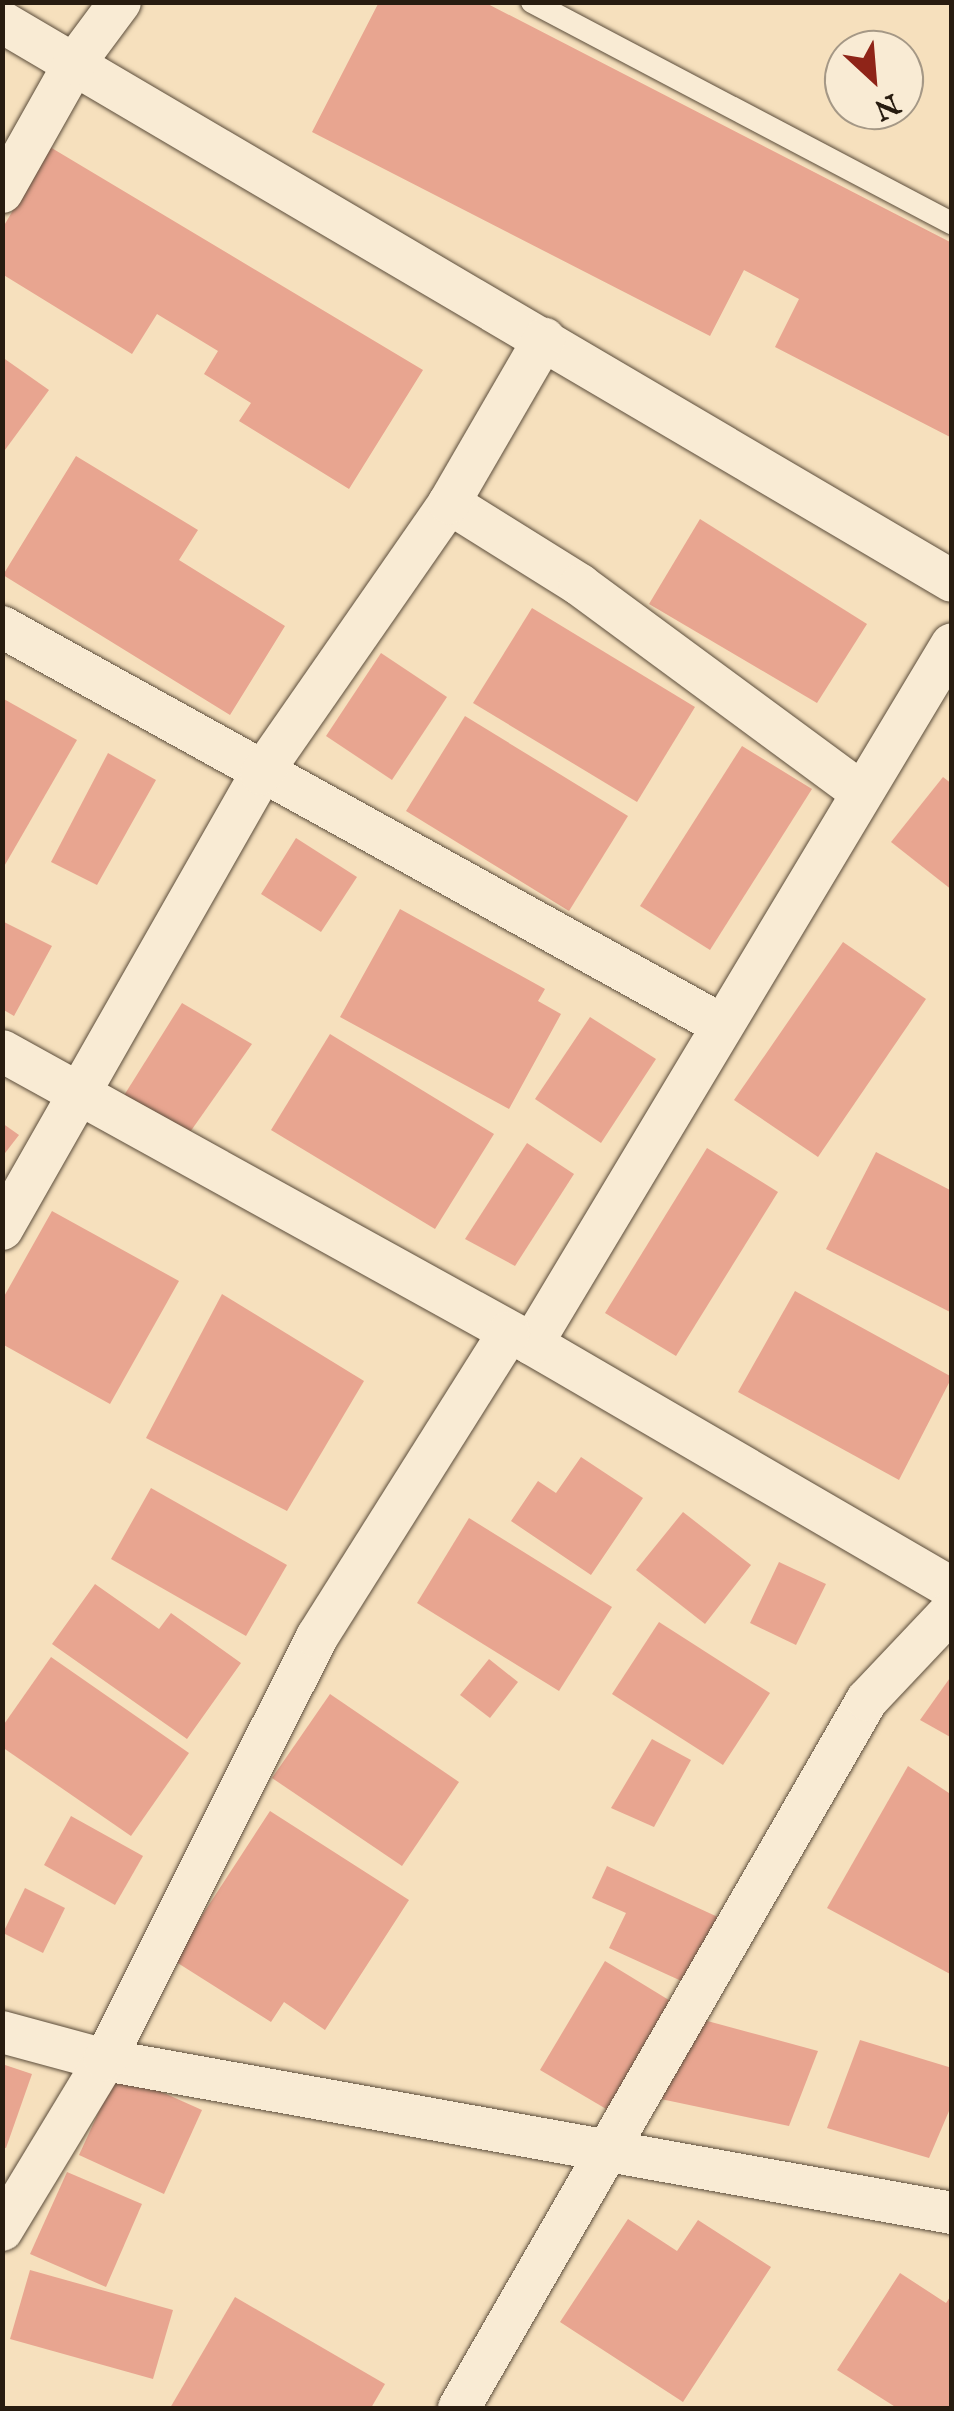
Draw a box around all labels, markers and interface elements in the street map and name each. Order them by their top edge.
north arrow [824,30,924,130]
text: N [868,85,905,127]

